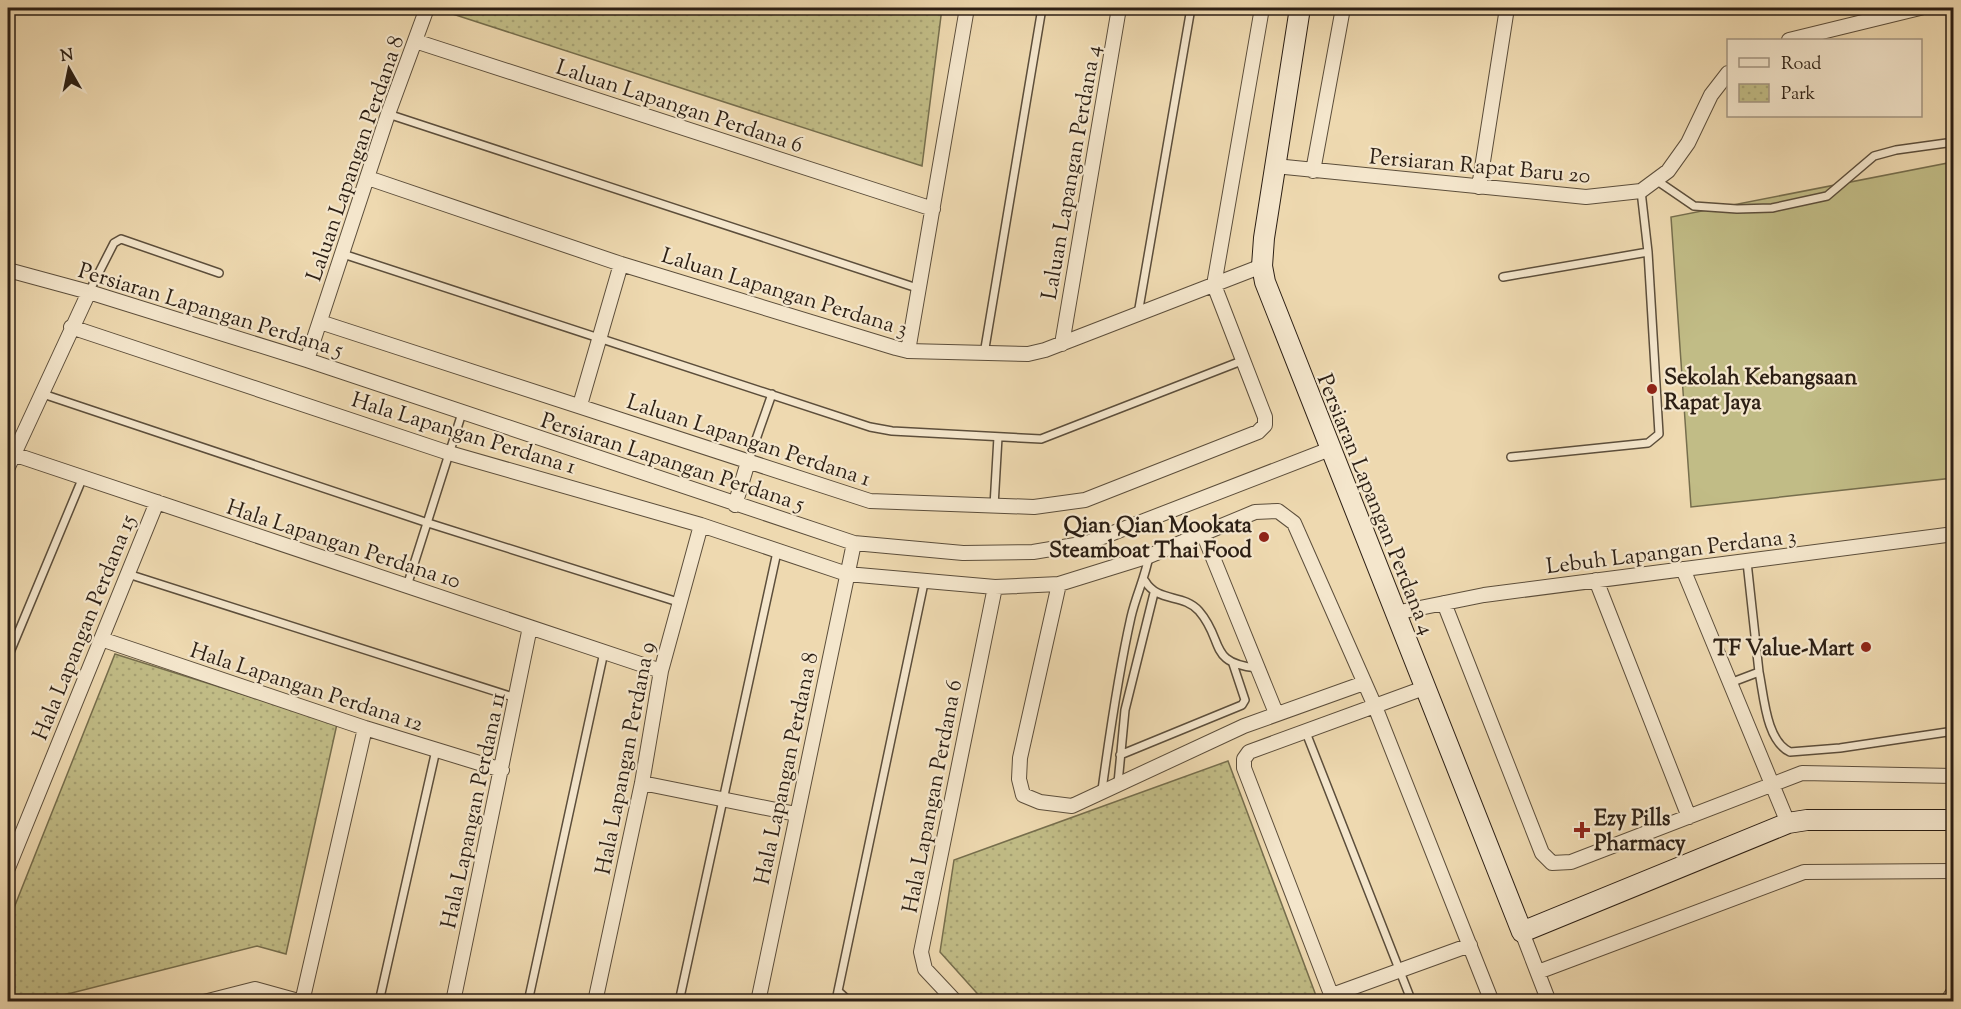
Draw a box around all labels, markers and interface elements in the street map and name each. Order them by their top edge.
street label: Laluan Lapangan Perdana 8 [300,32,414,286]
north arrow [39,39,99,99]
legend [1727,39,1922,117]
street label: Laluan Lapangan Perdana 4 [1035,43,1111,302]
text: N [59,44,75,69]
text: Road [1781,52,1821,78]
street label: Laluan Lapangan Perdana 6 [551,53,807,163]
text: Park [1781,82,1816,108]
street label: Persiaran Rapat Baru 20 [1368,142,1592,194]
street label: Laluan Lapangan Perdana 3 [657,241,911,347]
street label: Persiaran Lapangan Perdana 5 [74,256,347,368]
place label: Sekolah Kebangsaan Rapat Jaya [1664,363,1857,420]
street label: Persiaran Lapangan Perdana 4 [1307,370,1441,641]
marker: Sekolah Kebangsaan Rapat Jaya [1645,382,1659,396]
street label: Hala Lapangan Perdana 1 [347,385,580,484]
street label: Laluan Lapangan Perdana 1 [622,387,875,497]
street label: Persiaran Lapangan Perdana 5 [536,406,808,522]
street label: Hala Lapangan Perdana 10 [222,493,464,599]
street label: Hala Lapangan Perdana 15 [26,510,146,746]
place label: Qian Qian Mookata Steamboat Thai Food [1049,511,1253,568]
street label: Lebuh Lapangan Perdana 3 [1544,522,1798,584]
marker: Qian Qian Mookata Steamboat Thai Food [1257,530,1271,544]
place label: TF Value-Mart [1713,634,1854,666]
street label: Hala Lapangan Perdana 12 [185,636,427,742]
street label: Hala Lapangan Perdana 9 [589,639,665,878]
marker: TF Value-Mart [1859,640,1873,654]
street label: Hala Lapangan Perdana 8 [748,650,828,888]
street label: Hala Lapangan Perdana 6 [896,677,972,916]
street label: Hala Lapangan Perdana 11 [434,689,516,932]
place label: Ezy Pills Pharmacy [1594,804,1686,861]
marker: Ezy Pills Pharmacy [1575,823,1589,837]

